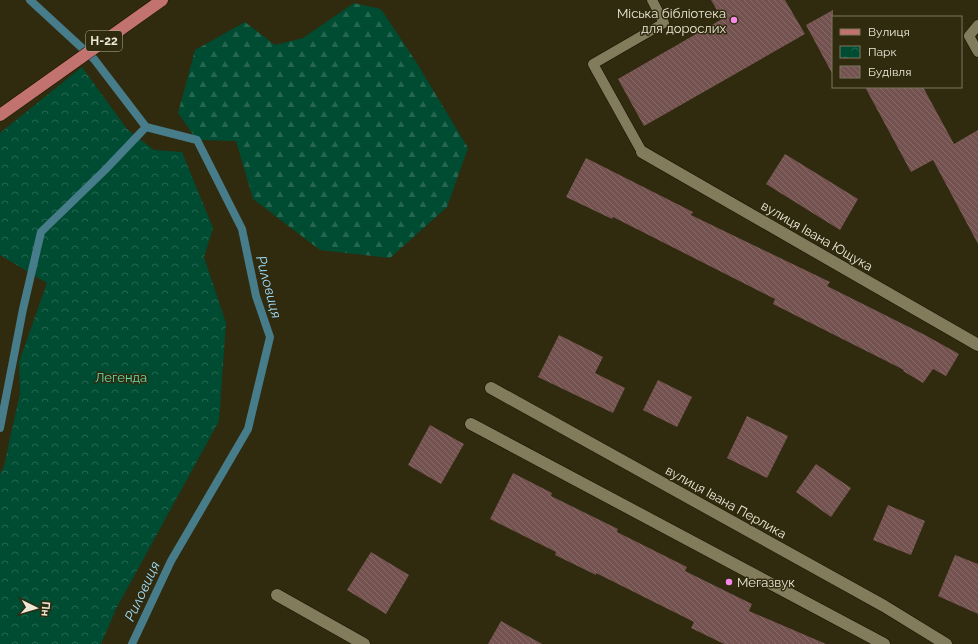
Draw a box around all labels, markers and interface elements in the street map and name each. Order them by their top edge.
place label: Міська бібліотека для дорослих [617,6,726,36]
marker: Міська бібліотека для дорослих [729,15,739,25]
legend [832,16,962,88]
text: Вулиця [868,25,910,39]
road number: Н-22 [86,31,122,51]
text: Парк [868,45,897,59]
text: Будівля [868,65,911,79]
street label: вулиця Івана Ющука [759,198,875,274]
water label: Риловиця [253,254,285,320]
park label: Легенда [95,370,147,385]
street label: вулиця Івана Перлика [663,463,789,541]
water label: Риловиця [121,558,163,623]
place label: Мегазвук [737,575,795,590]
marker: Мегазвук [724,577,734,587]
north arrow [16,588,56,628]
text: Пн [38,601,53,617]

